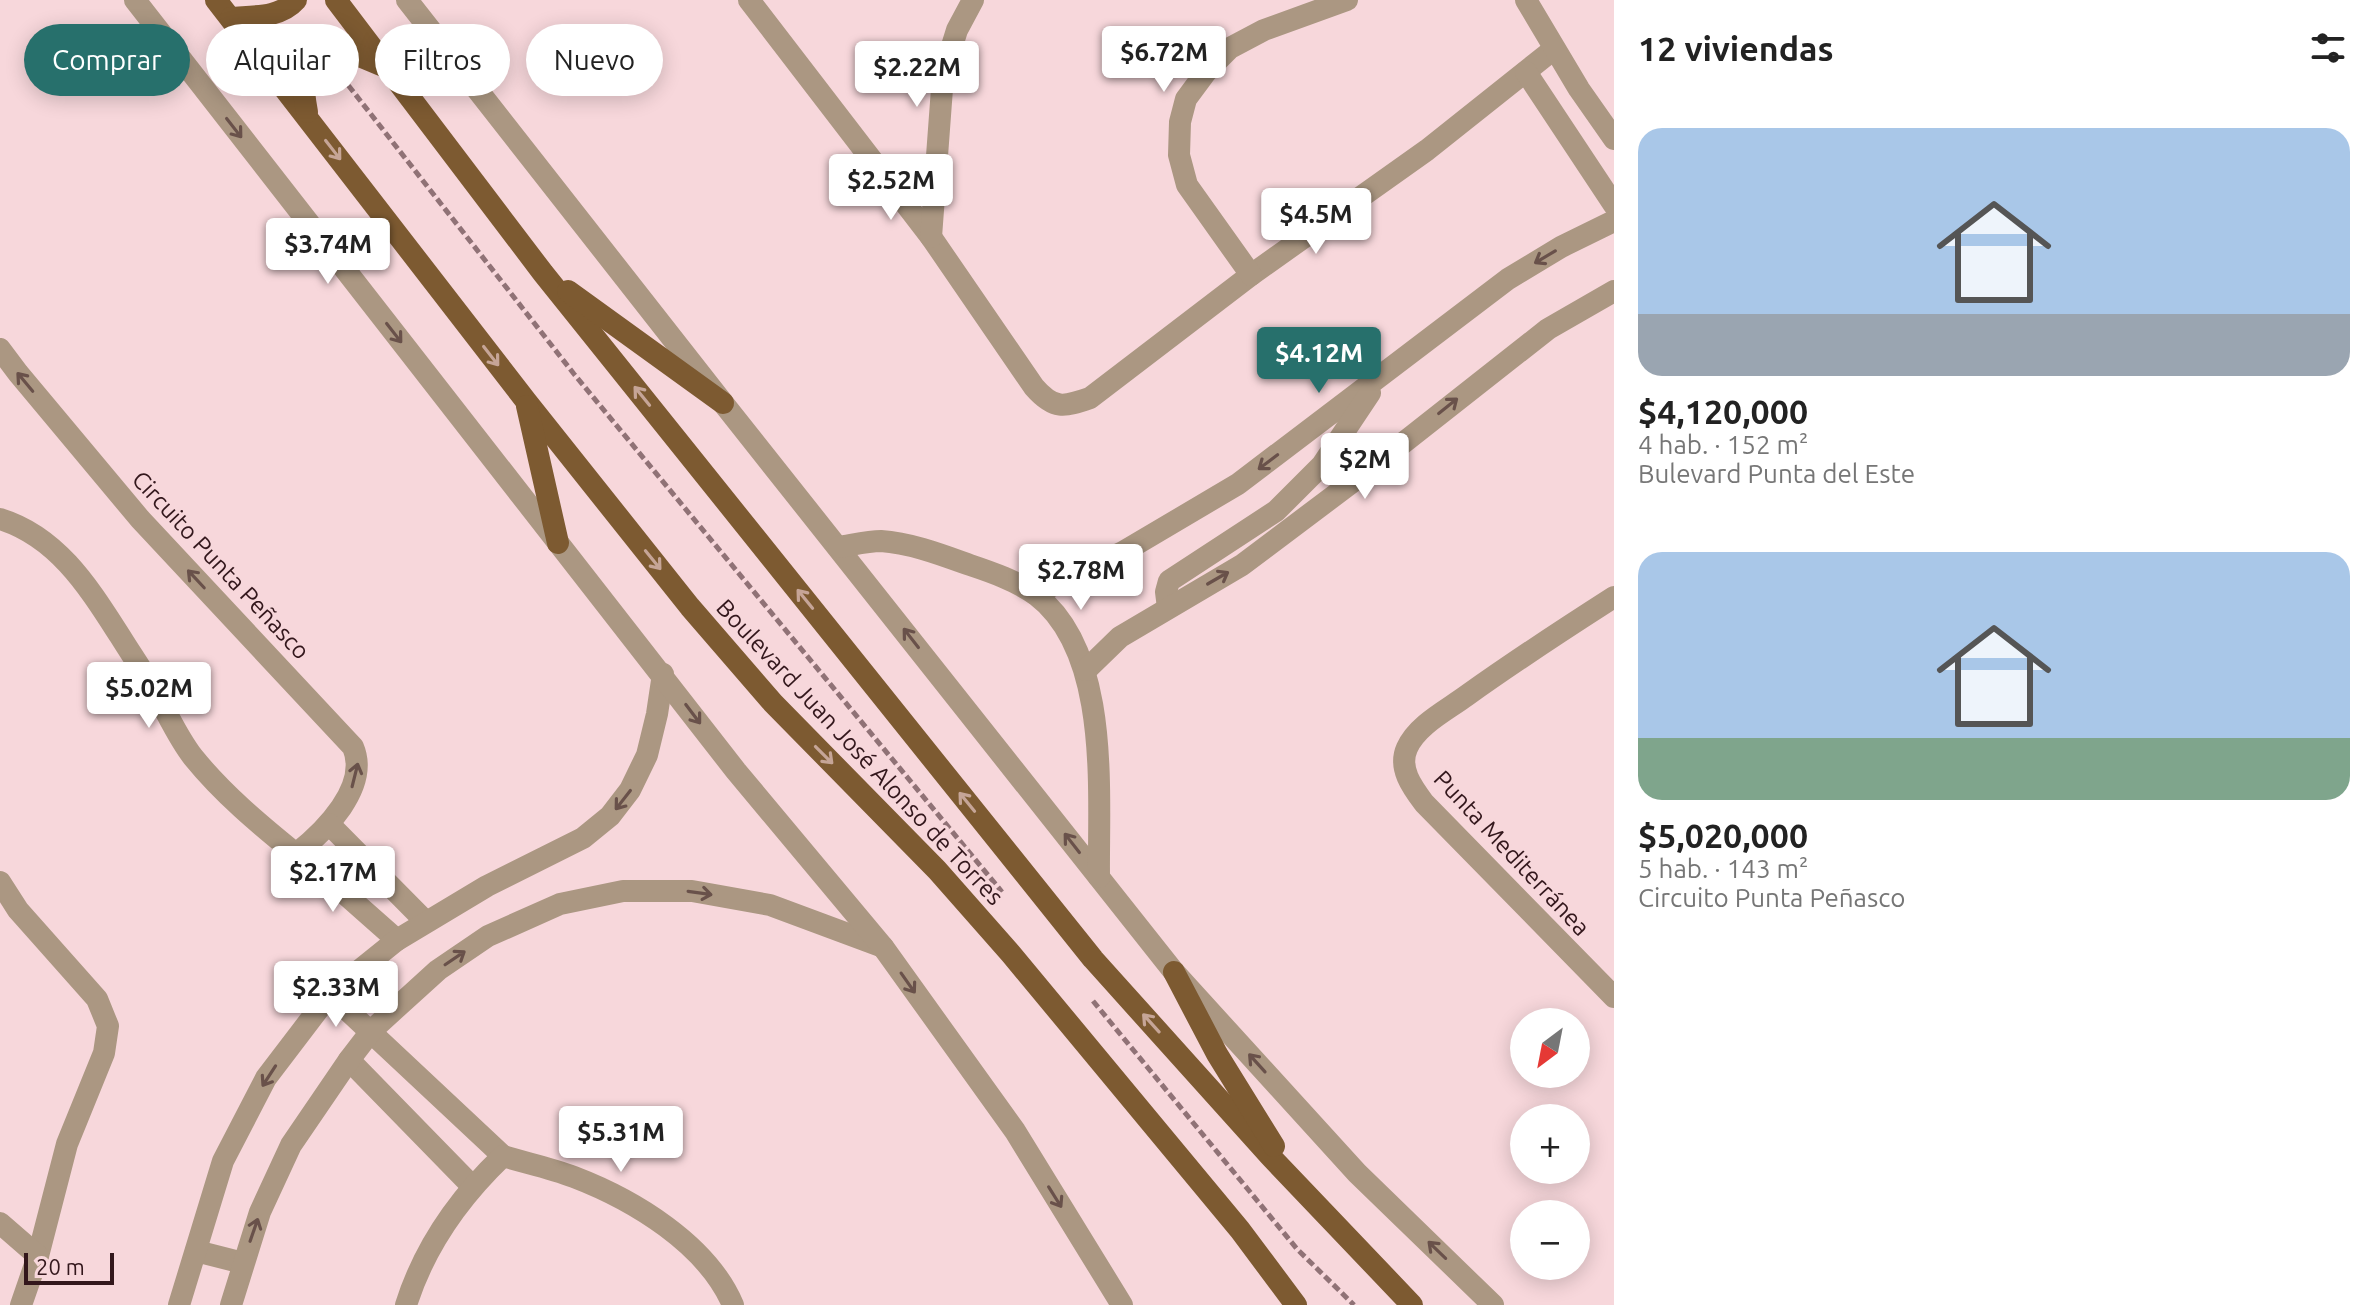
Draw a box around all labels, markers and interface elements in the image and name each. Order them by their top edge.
chip: Comprar [24,24,190,96]
chip: Alquilar [206,24,359,96]
chip: Filtros [375,24,510,96]
chip: Nuevo [526,24,663,96]
pin: $6.72M [1099,26,1229,94]
icon: filters [2306,26,2350,70]
text: 12 viviendas [1638,29,1834,67]
text: $6.72M [1120,37,1208,66]
pin: $2.22M [852,41,982,109]
text: $2.22M [873,52,961,81]
one-way arrow [226,117,243,138]
one-way arrow [324,139,341,160]
pin: $2.52M [826,154,956,222]
text: $2.52M [847,165,935,194]
icon: home [1922,180,2066,324]
pin: $4.5M [1260,188,1372,256]
text: $4.5M [1279,199,1353,228]
pin: $3.74M [263,218,393,286]
text: $3.74M [284,229,372,258]
one-way arrow [1534,249,1557,265]
one-way arrow [385,322,403,343]
pin: $4.12M [1254,327,1384,395]
text: $4.12M [1275,338,1363,367]
one-way arrow [483,345,500,366]
one-way arrow [16,373,34,393]
one-way arrow [633,386,651,407]
text: $4,120,000 [1638,392,1808,430]
one-way arrow [1438,397,1459,415]
text: 4 hab. · 152 m² [1638,430,1808,459]
pin: $2M [1326,433,1404,501]
text: $2M [1339,444,1391,473]
one-way arrow [1258,453,1280,470]
text: Bulevard Punta del Este [1638,459,1915,488]
street label: Circuito Punta Peñasco [127,465,315,665]
pin: $2.78M [1016,544,1146,612]
one-way arrow [644,549,661,570]
text: $2.78M [1037,555,1125,584]
one-way arrow [187,569,205,589]
one-way arrow [1206,570,1229,586]
one-way arrow [796,589,813,610]
street label: Boulevard Juan José Alonso de Torres [711,594,1009,910]
icon: home [1922,604,2066,748]
one-way arrow [902,628,920,649]
pin: $5.02M [84,662,214,730]
text: $5.02M [105,673,193,702]
one-way arrow [685,703,702,724]
one-way arrow [815,745,834,765]
one-way arrow [348,762,363,788]
street label: Punta Mediterránea [1429,765,1595,941]
one-way arrow [614,789,631,810]
one-way arrow [959,792,976,813]
text: $5,020,000 [1638,816,1808,854]
one-way arrow [1064,833,1081,854]
pin: $2.17M [268,846,398,914]
text: 5 hab. · 143 m² [1638,854,1808,883]
text: $2.17M [289,857,377,886]
text: Circuito Punta Peñasco [1638,883,1906,912]
one-way arrow [687,886,712,901]
one-way arrow [444,950,466,966]
pin: $2.33M [271,961,401,1029]
one-way arrow [900,971,916,993]
text: $2.33M [292,972,380,1001]
north arrow [1510,1008,1590,1088]
map controls [1510,1008,1590,1280]
one-way arrow [1142,1014,1160,1034]
one-way arrow [1248,1053,1267,1073]
one-way arrow [260,1064,277,1086]
button: + [1510,1104,1590,1184]
pin: $5.31M [556,1106,686,1174]
text: $5.31M [577,1117,665,1146]
one-way arrow [1048,1185,1064,1208]
button: − [1510,1200,1590,1280]
one-way arrow [247,1218,262,1243]
one-way arrow [1427,1241,1447,1260]
scale bar [24,1249,114,1285]
text: 20 m [36,1254,85,1279]

